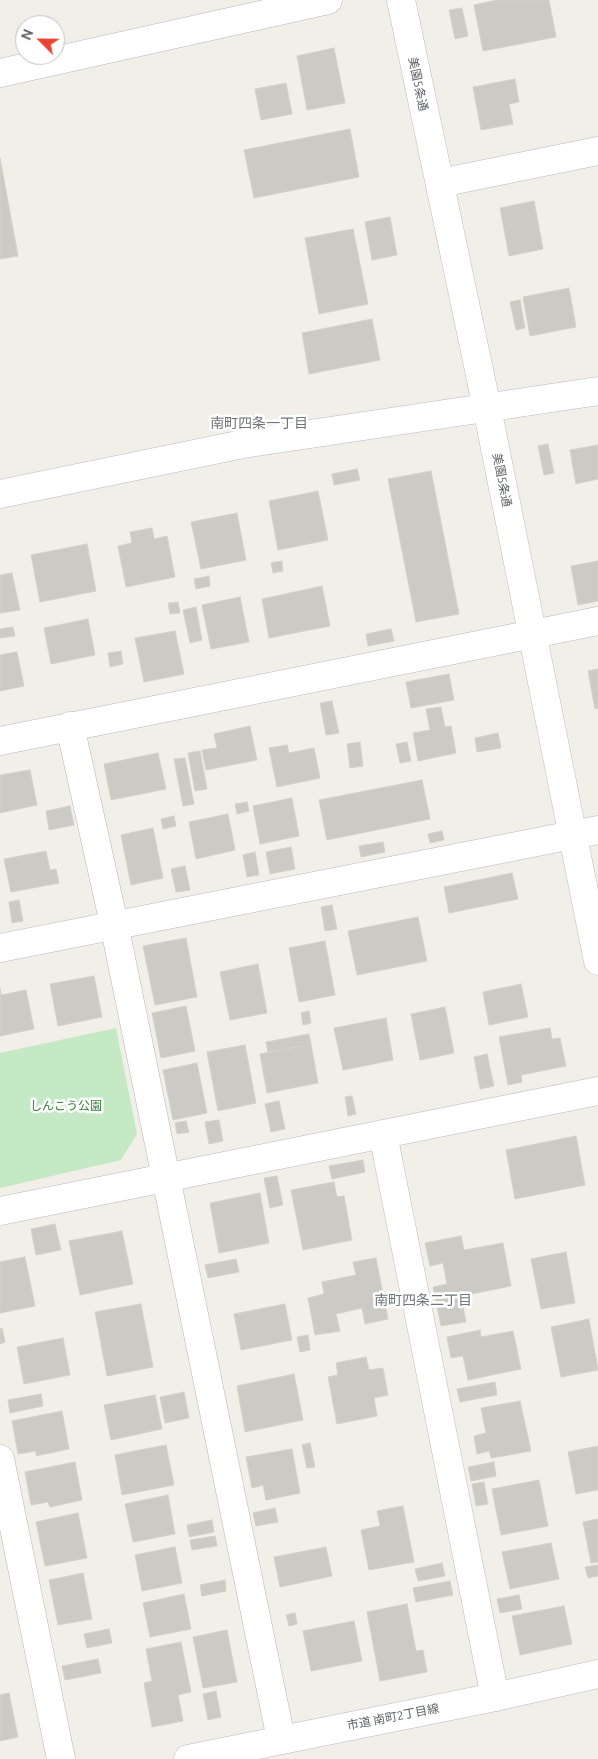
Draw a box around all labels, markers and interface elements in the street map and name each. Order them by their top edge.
north arrow [15,15,65,65]
text: N [18,27,37,42]
street label: 美園5条通 [405,56,431,112]
district label: 南町四条一丁目 [210,415,308,431]
street label: 美園5条通 [490,452,514,508]
park label: しんこう公園 [30,1099,102,1113]
district label: 南町四条二丁目 [374,1292,472,1308]
street label: 市道 南町2丁目線 [346,1701,440,1733]

